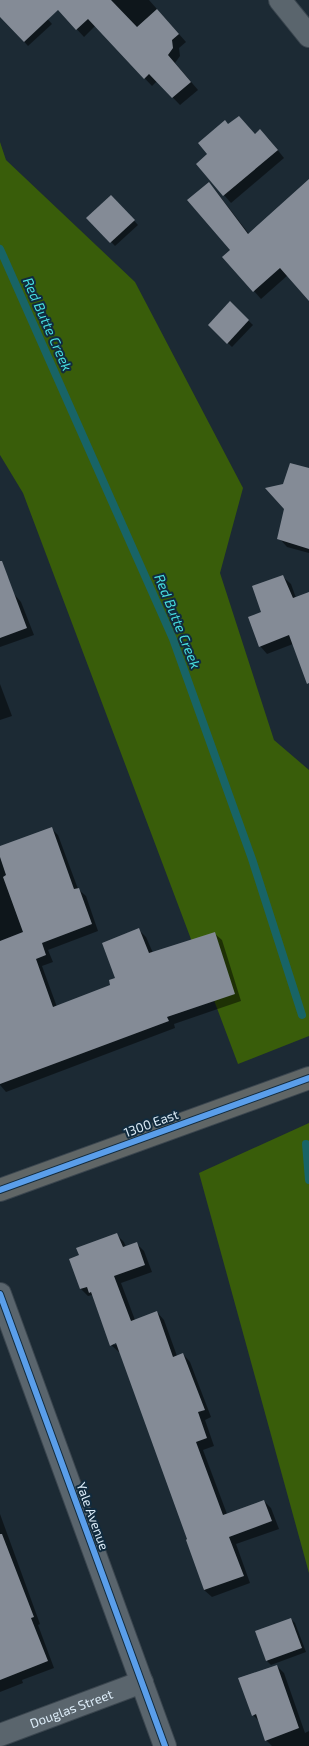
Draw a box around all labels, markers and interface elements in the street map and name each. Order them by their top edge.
water label: Red Butte Creek [20,275,76,373]
water label: Red Butte Creek [151,571,205,671]
street label: 1300 East [122,1106,181,1140]
street label: Yale Avenue [73,1480,113,1552]
street label: Douglas Street [27,1686,115,1731]

